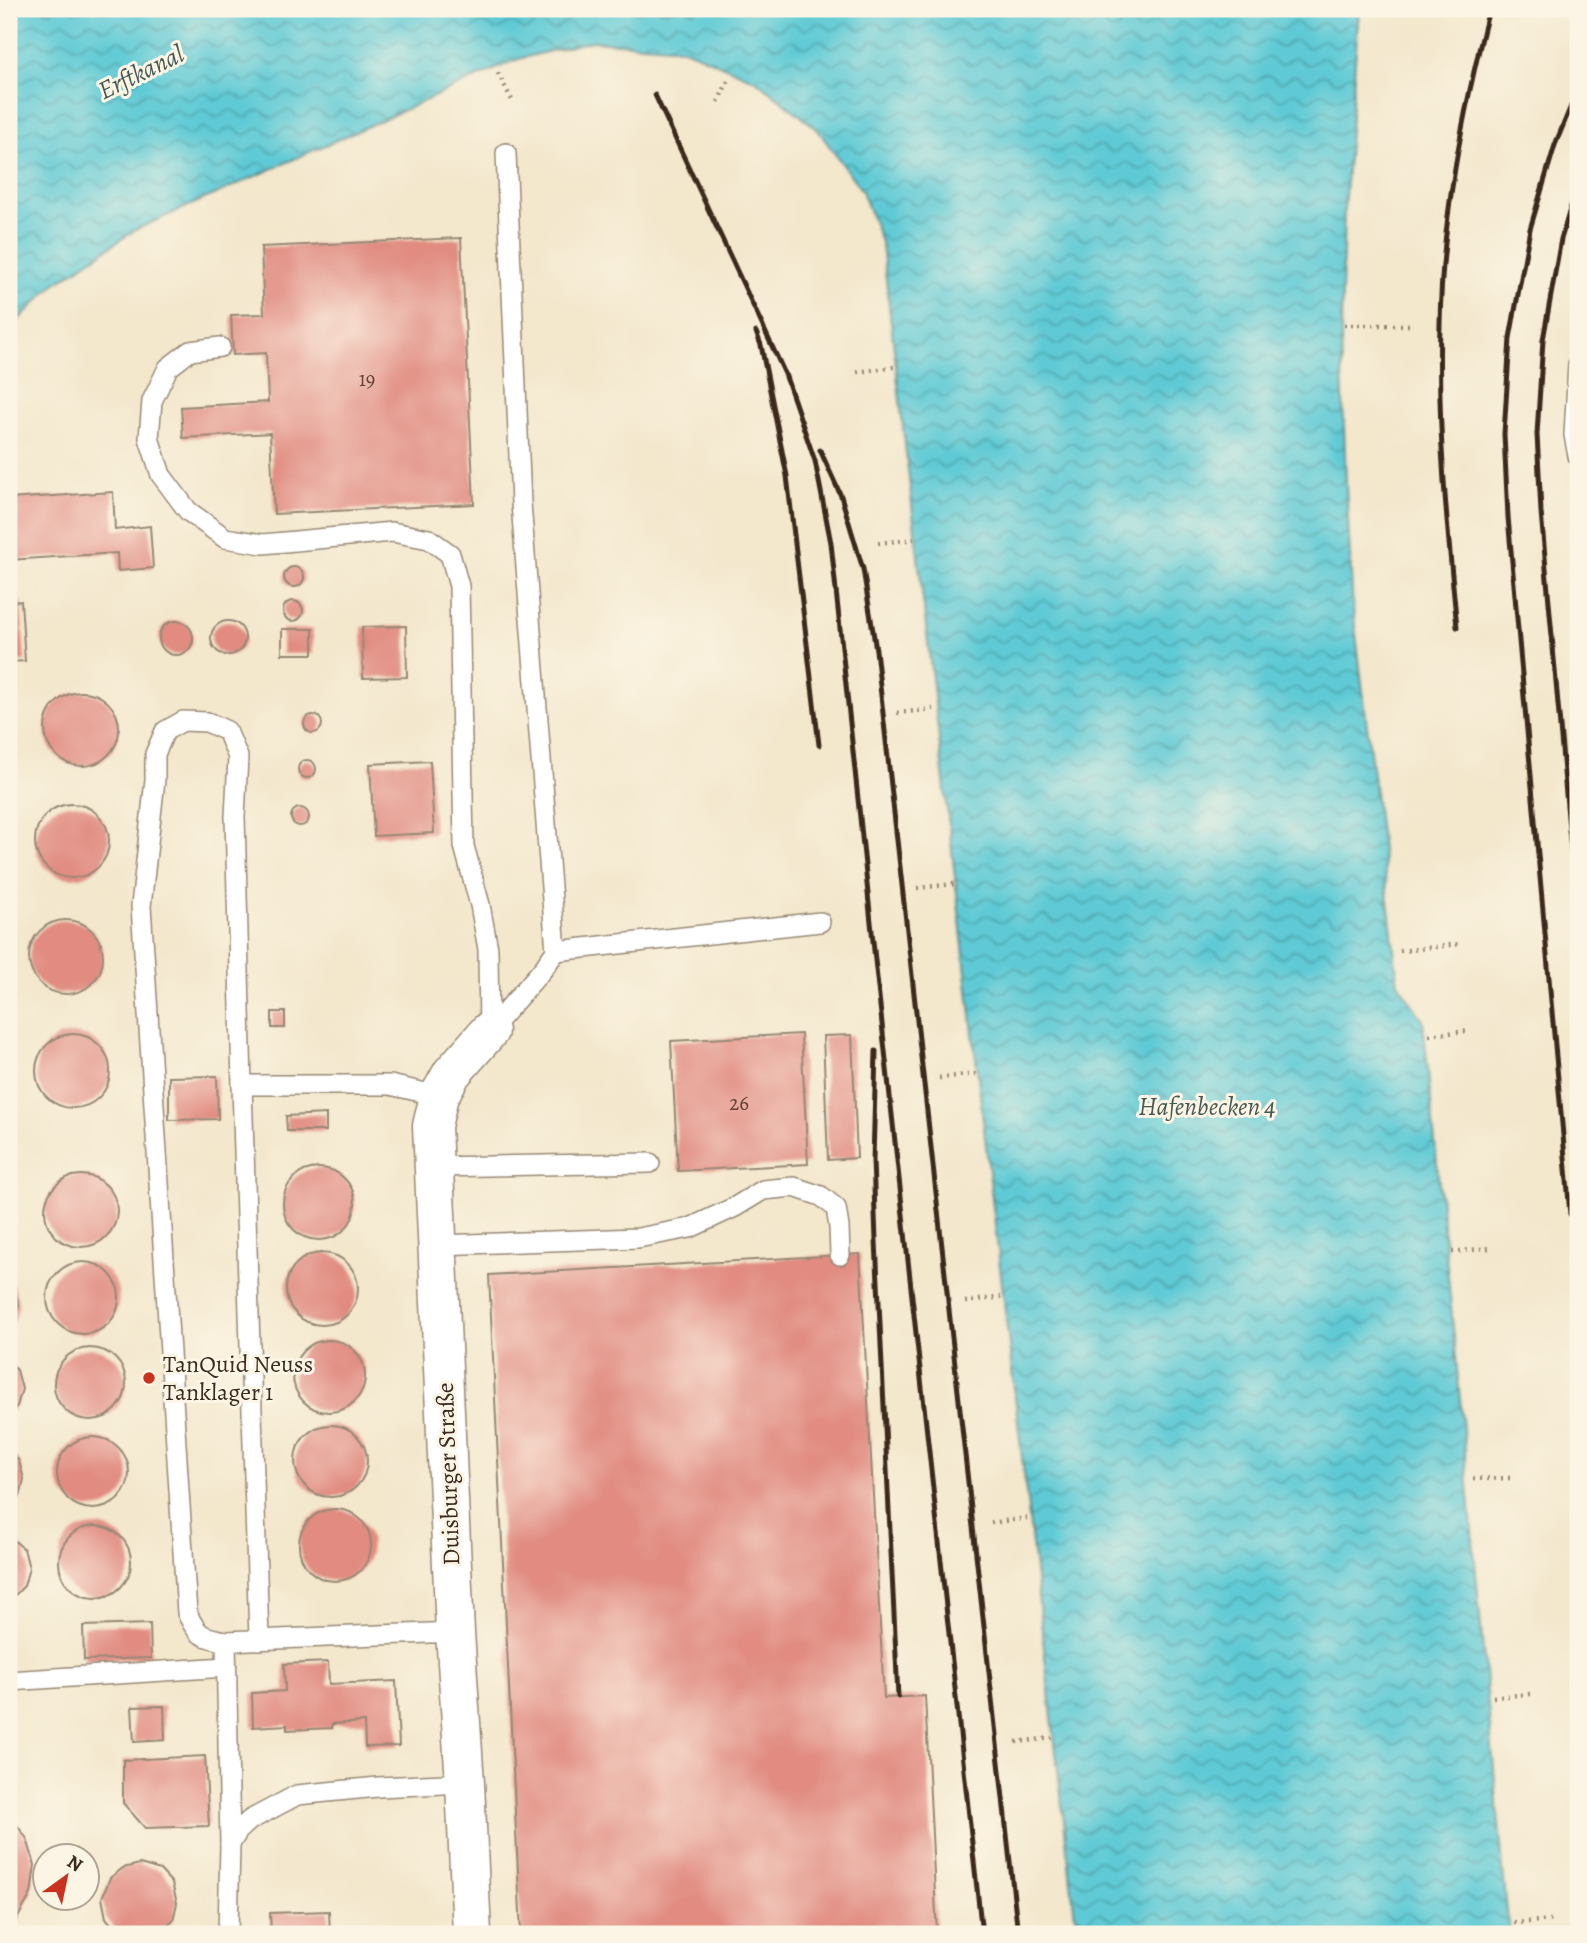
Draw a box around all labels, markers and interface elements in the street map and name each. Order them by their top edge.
water label: Erftkanal [92,36,190,108]
house number: 19 [359,365,375,393]
house number: 26 [729,1089,749,1117]
water label: Hafenbecken 4 [1138,1089,1276,1124]
place label: TanQuid Neuss Tanklager 1 [163,1348,313,1408]
marker: TanQuid Neuss Tanklager 1 [141,1370,157,1386]
street label: Duisburger Straße [429,1382,467,1566]
north arrow [32,1842,102,1912]
text: N [62,1849,88,1878]

